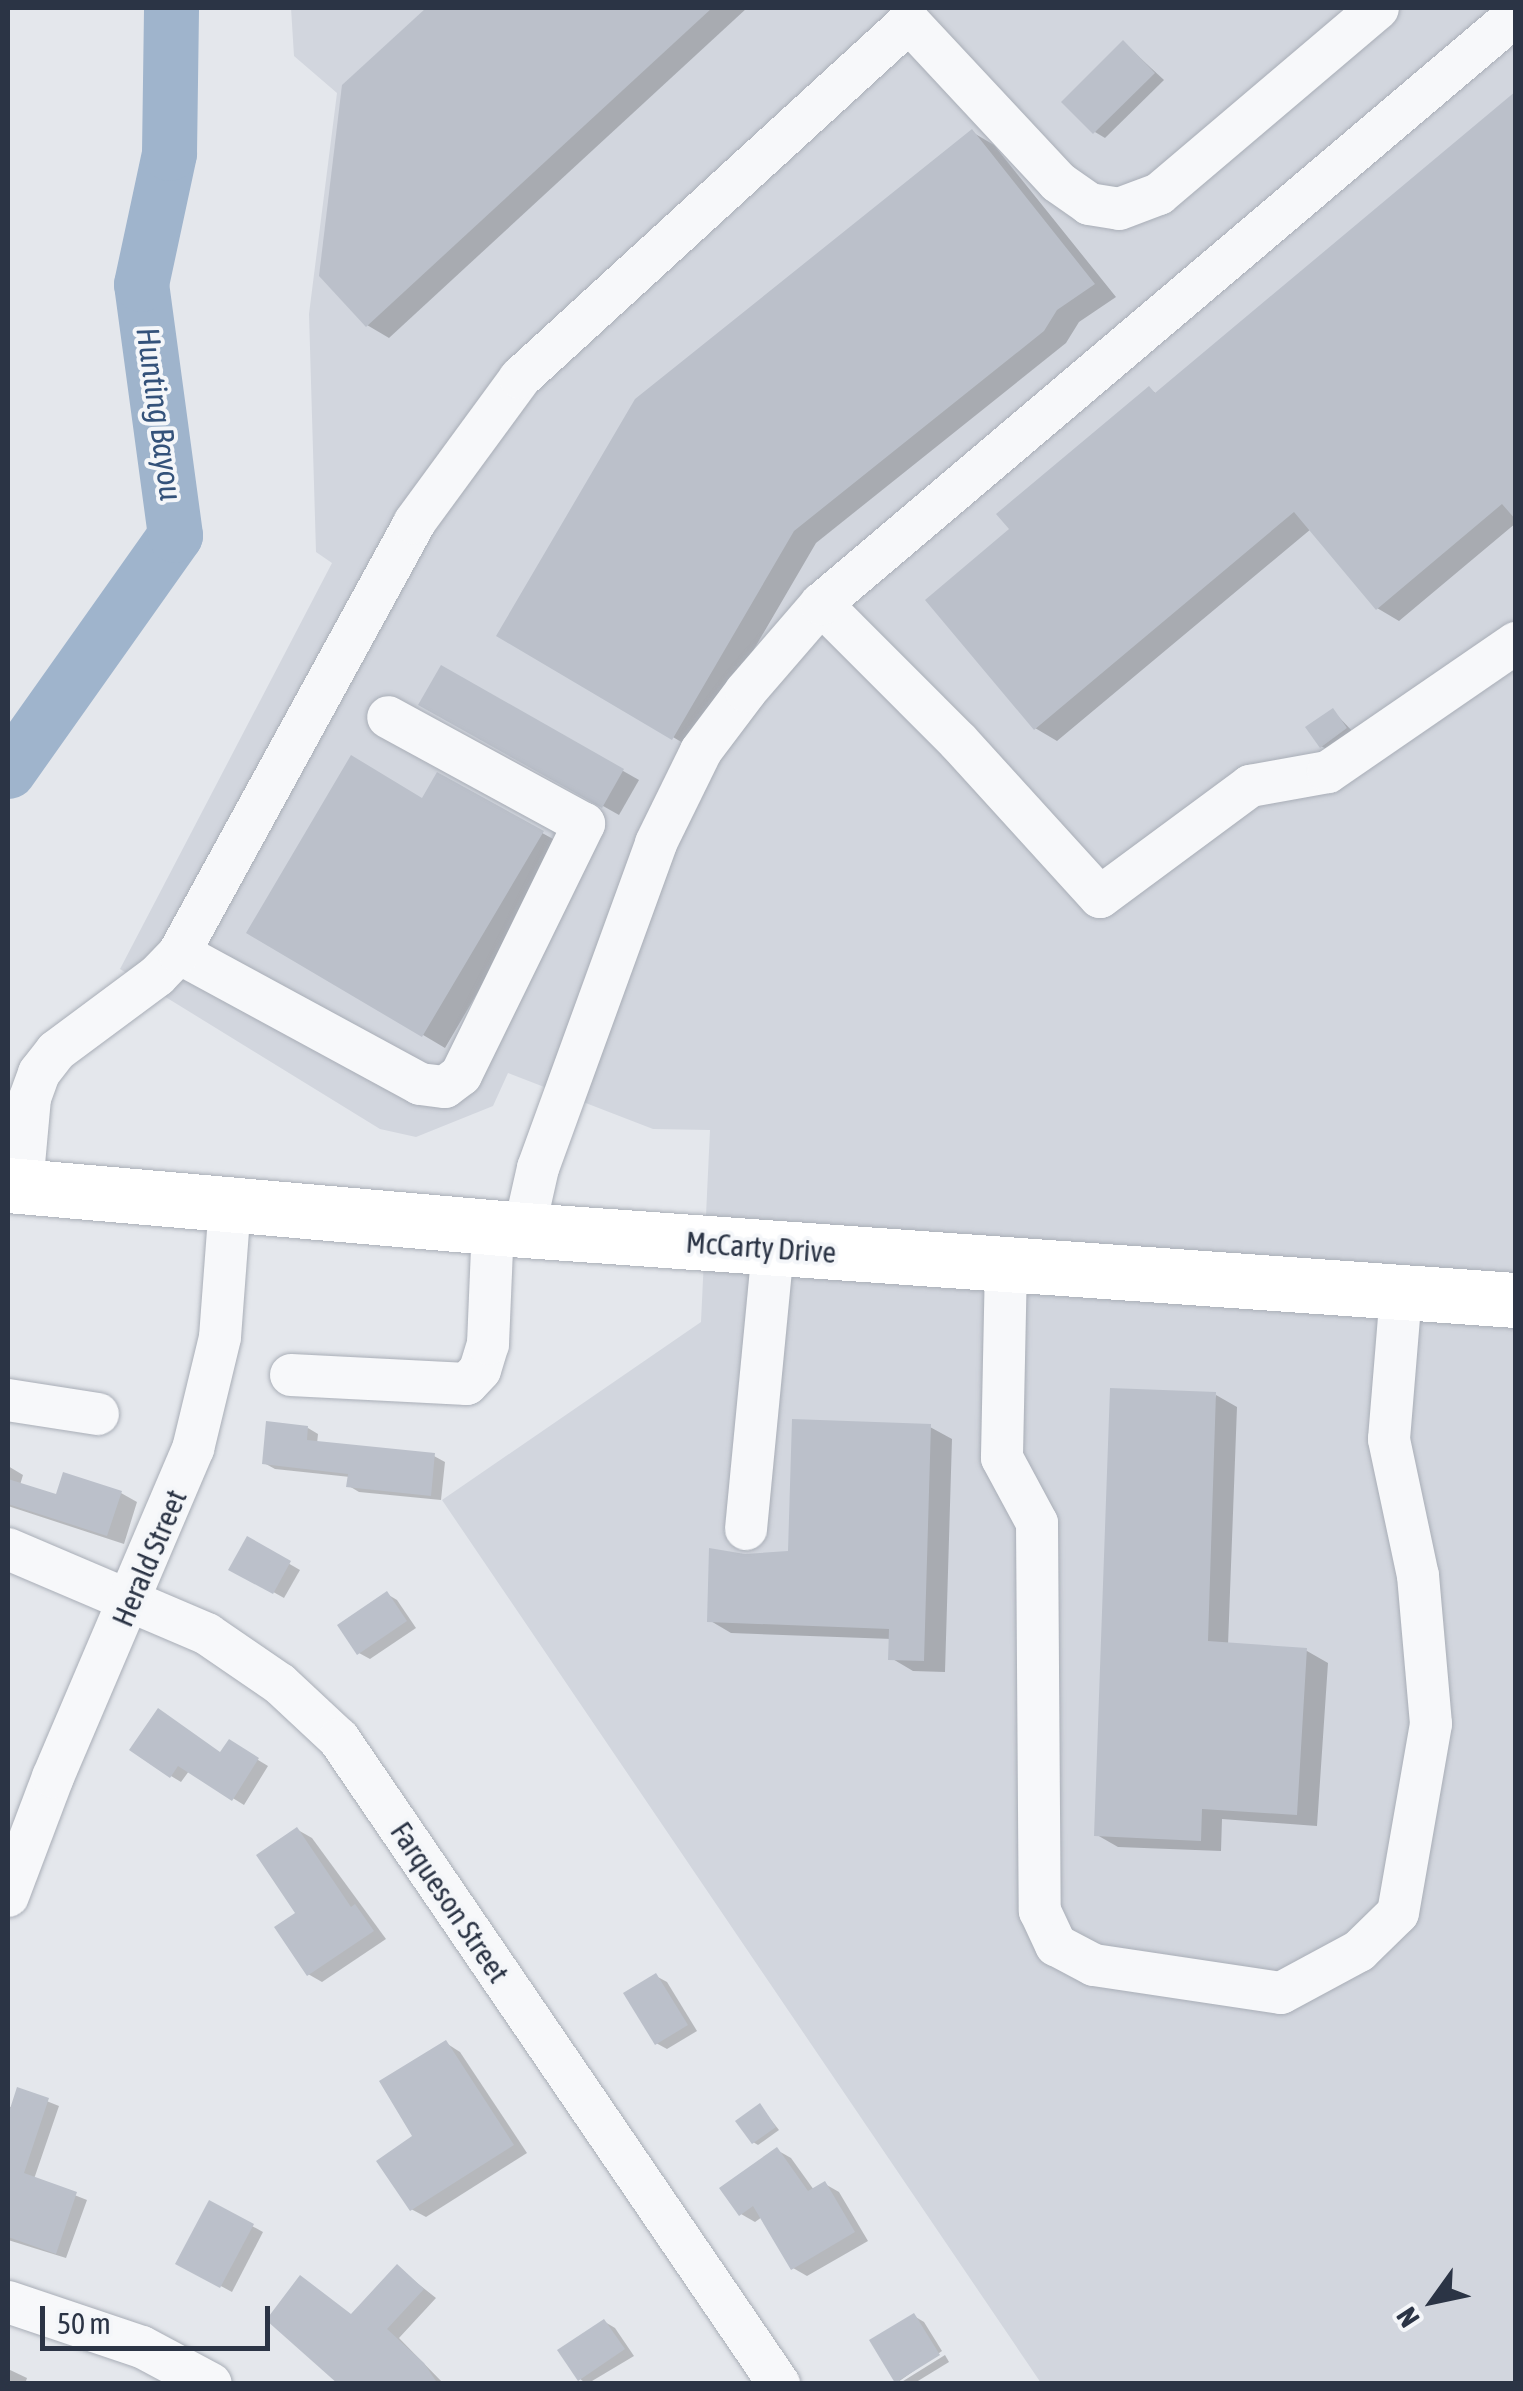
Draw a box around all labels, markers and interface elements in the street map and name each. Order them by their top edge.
water label: Hunting Bayou [128,325,190,503]
street label: McCarty Drive [685,1224,837,1270]
street label: Herald Street [104,1484,194,1632]
street label: Farqueson Street [383,1815,517,1989]
north arrow [1383,2251,1483,2351]
scale bar [45,2286,275,2348]
text: N [1390,2302,1426,2333]
text: 50 m [57,2306,111,2340]

